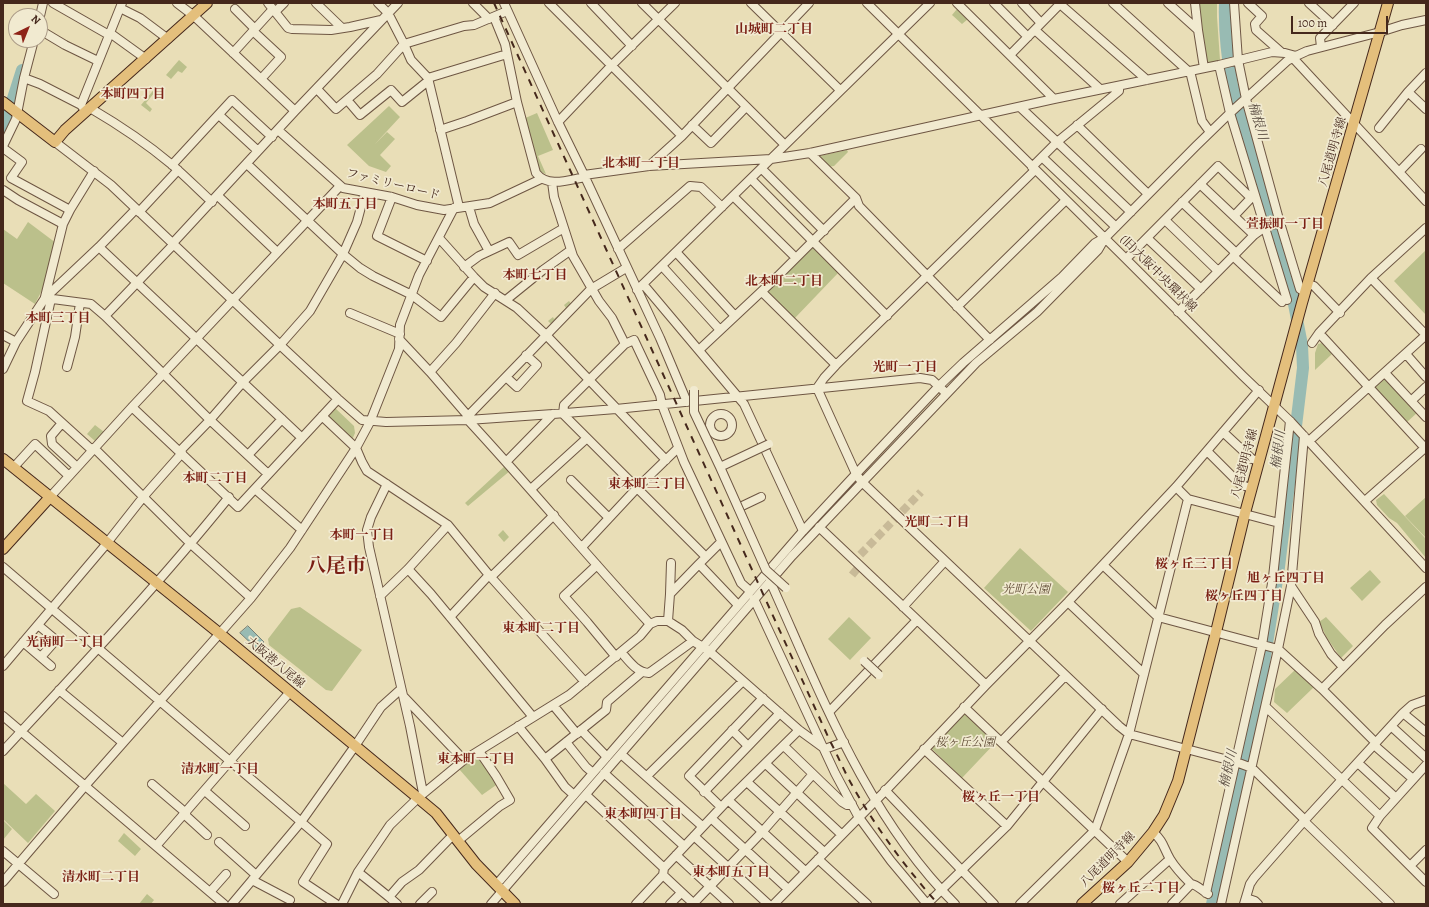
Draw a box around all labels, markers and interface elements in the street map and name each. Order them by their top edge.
north arrow [8,8,48,48]
scale bar [1293,8,1390,34]
text: N [28,11,44,28]
text: 100 m [1298,15,1327,31]
district label: 山城町二丁目 [735,22,813,38]
district label: 本町四丁目 [101,87,165,103]
water label: 楠根川 [1244,100,1270,142]
street label: 八尾道明寺線 [1316,115,1350,189]
district label: 北本町一丁目 [602,156,680,172]
street label: ファミリーロード [345,166,441,204]
district label: 本町五丁目 [313,197,377,213]
district label: 萱振町一丁目 [1246,217,1324,233]
street label: (旧)大阪中央環状線 [1117,233,1199,315]
district label: 本町七丁目 [503,268,567,284]
district label: 北本町二丁目 [745,274,823,290]
district label: 本町三丁目 [26,311,90,327]
district label: 光町一丁目 [873,360,937,376]
street label: 八尾道明寺線 [1229,427,1261,501]
water label: 楠根川 [1269,430,1289,470]
district label: 本町二丁目 [183,471,247,487]
district label: 東本町三丁目 [608,477,686,493]
district label: 光町二丁目 [905,515,969,531]
district label: 本町一丁目 [330,528,394,544]
district label: 八尾市 [306,555,366,579]
district label: 桜ヶ丘三丁目 [1155,557,1233,573]
district label: 旭ヶ丘四丁目 [1247,571,1325,587]
park label: 光町公園 [1002,583,1050,597]
district label: 桜ヶ丘四丁目 [1205,589,1283,605]
district label: 東本町二丁目 [502,621,580,637]
street label: 大阪港八尾線 [243,634,307,692]
district label: 光南町一丁目 [26,635,104,651]
park label: 桜ヶ丘公園 [935,736,995,750]
water label: 楠根川 [1217,748,1241,790]
district label: 東本町一丁目 [437,752,515,768]
district label: 清水町一丁目 [181,762,259,778]
district label: 桜ヶ丘一丁目 [962,790,1040,806]
district label: 東本町四丁目 [604,807,682,823]
street label: 八尾道明寺線 [1077,829,1139,891]
district label: 東本町五丁目 [692,865,770,881]
district label: 清水町二丁目 [62,870,140,886]
district label: 桜ヶ丘二丁目 [1102,881,1180,897]

